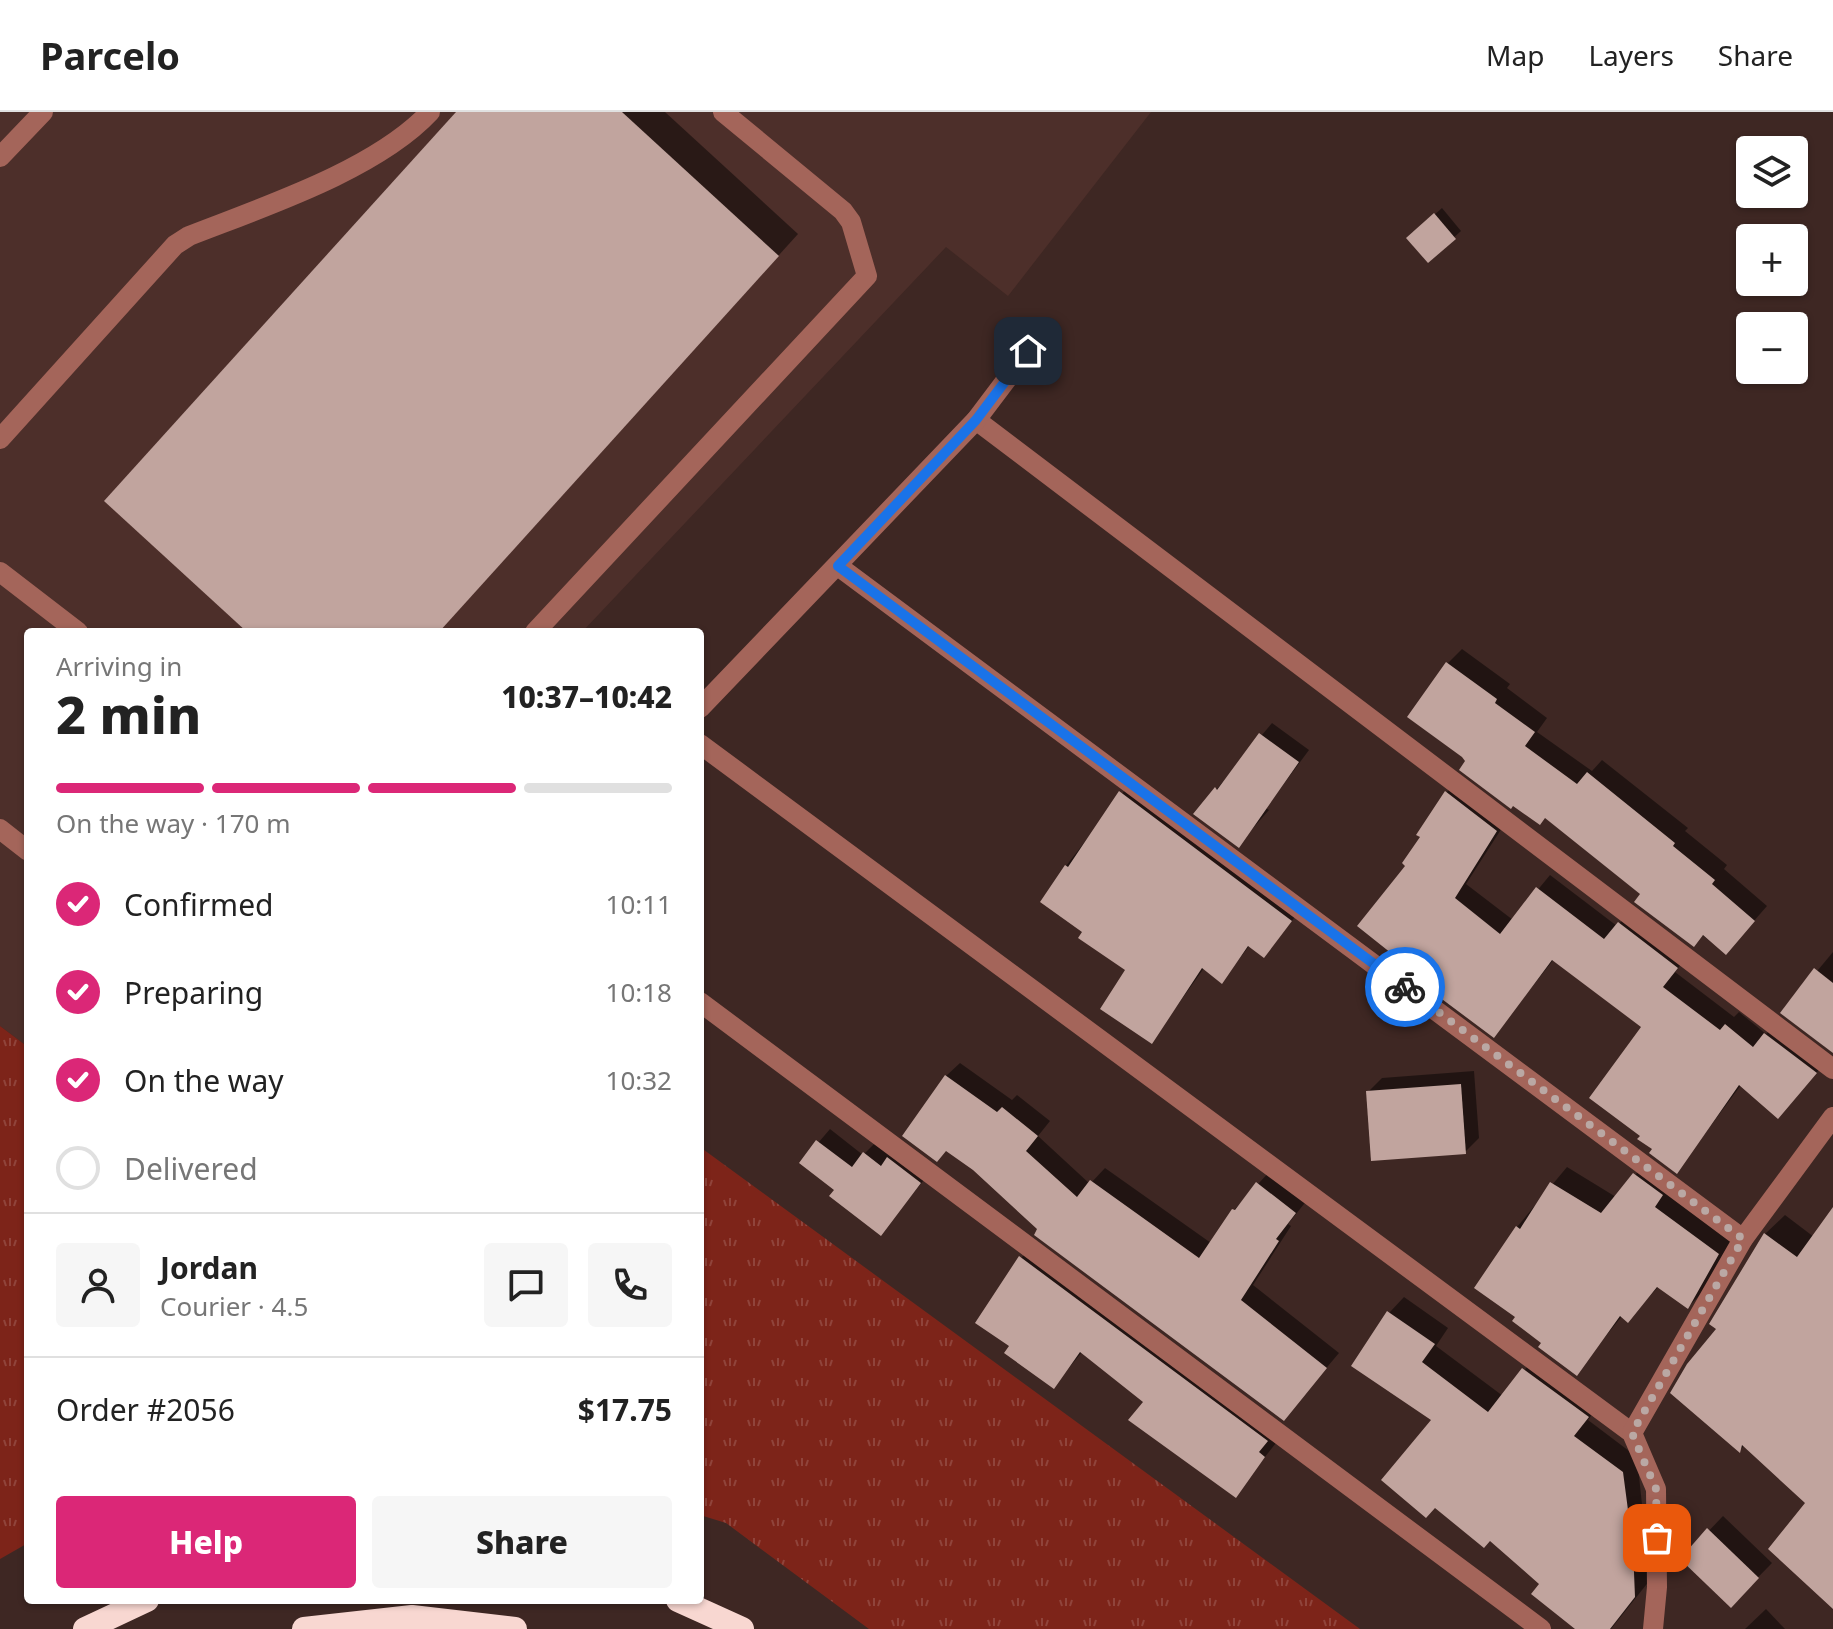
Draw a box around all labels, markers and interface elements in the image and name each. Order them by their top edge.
text: Parcelo [40,29,180,81]
text: Map [1486,36,1544,74]
text: Layers [1588,36,1674,74]
text: Share [1718,36,1793,74]
map controls [1736,136,1808,384]
button: layers [1736,136,1808,208]
button: + [1736,224,1808,296]
button: − [1736,312,1808,384]
pin [994,317,1062,385]
icon: home [1006,329,1050,373]
text: Arriving in [56,648,182,684]
text: 10:37–10:42 [501,676,672,717]
text: 2 min [56,678,201,749]
text: On the way · 170 m [56,805,290,841]
icon: check [56,882,100,926]
text: Confirmed [124,884,274,925]
text: 10:11 [606,886,672,922]
courier [1365,947,1445,1027]
icon: bike [1383,965,1427,1009]
icon: check [56,970,100,1014]
text: Preparing [124,972,263,1013]
text: 10:18 [606,974,672,1010]
icon: check [56,1058,100,1102]
text: On the way [124,1060,284,1101]
text: 10:32 [606,1062,672,1098]
text: Delivered [124,1148,258,1189]
button: person [56,1243,140,1327]
button: chat [484,1243,568,1327]
button: phone [588,1243,672,1327]
text: Jordan [160,1247,258,1288]
text: Courier · 4.5 [160,1288,308,1324]
text: Order #2056 [56,1389,235,1430]
text: $17.75 [578,1389,672,1430]
button: Help [56,1496,356,1588]
button: Share [372,1496,672,1588]
pin [1623,1504,1691,1572]
icon: bag [1635,1516,1679,1560]

